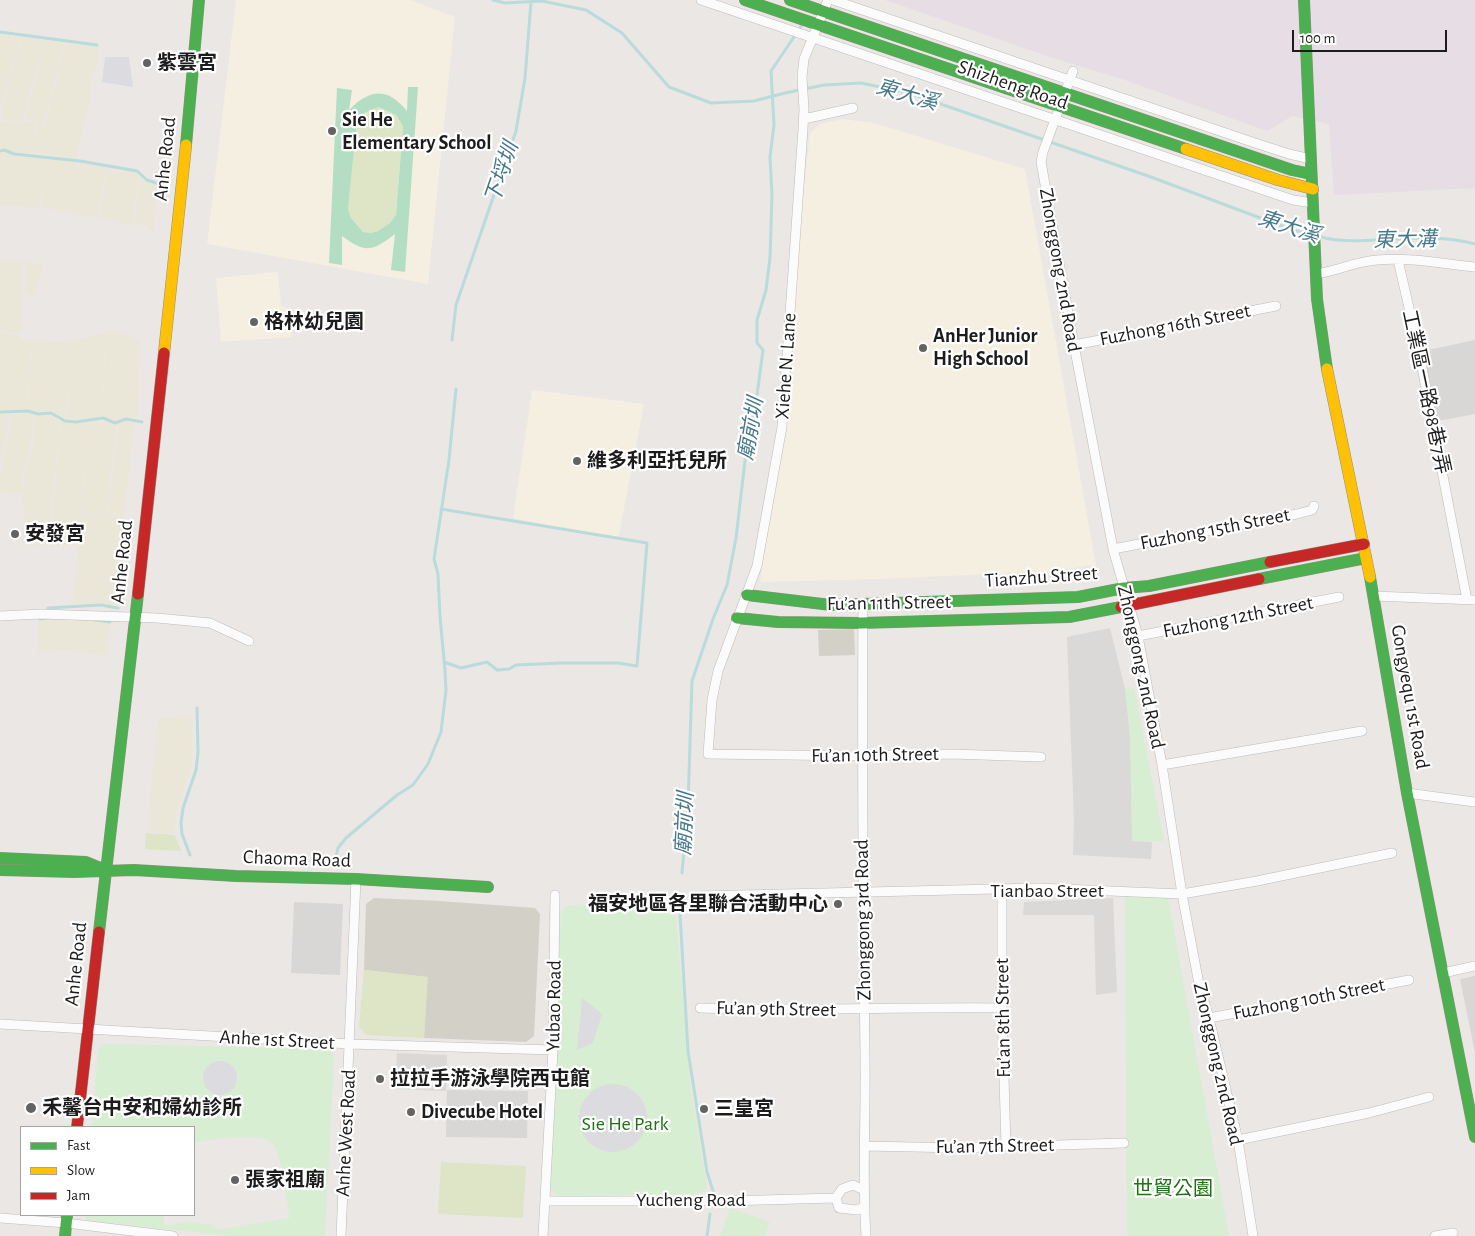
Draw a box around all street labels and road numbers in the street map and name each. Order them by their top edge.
street label: Shizheng Road [954,55,1072,115]
street label: Anhe Road [149,116,181,202]
street label: Zhonggong 2nd Road [1034,186,1086,354]
street label: Fuzhong 16th Street [1098,299,1252,351]
street label: 工業區一路98巷7弄 [1397,308,1455,476]
street label: Xiehe N. Lane [770,312,802,420]
street label: Fuzhong 15th Street [1138,503,1292,555]
street label: Anhe Road [106,519,138,605]
street label: Tianzhu Street [984,561,1098,593]
street label: Zhonggong 2nd Road [1112,583,1170,751]
street label: Fu’an 11th Street [827,590,951,616]
street label: Fuzhong 12th Street [1161,591,1315,643]
street label: Gongyequ 1st Road [1385,623,1435,771]
street label: Fu’an 10th Street [811,742,939,768]
street label: Zhonggong 3rd Road [850,839,876,1001]
street label: Chaoma Road [243,845,351,873]
street label: Tianbao Street [990,879,1104,903]
street label: Anhe Road [60,921,92,1007]
street label: Fu’an 8th Street [990,958,1016,1078]
street label: Yubao Road [541,960,567,1052]
street label: Fuzhong 10th Street [1231,973,1387,1025]
street label: Zhonggong 2nd Road [1188,980,1248,1148]
street label: Fu’an 9th Street [716,996,836,1022]
street label: Anhe 1st Street [219,1025,335,1055]
street label: Anhe West Road [331,1069,361,1197]
street label: Fu’an 7th Street [935,1133,1055,1159]
street label: Yucheng Road [636,1188,746,1212]

